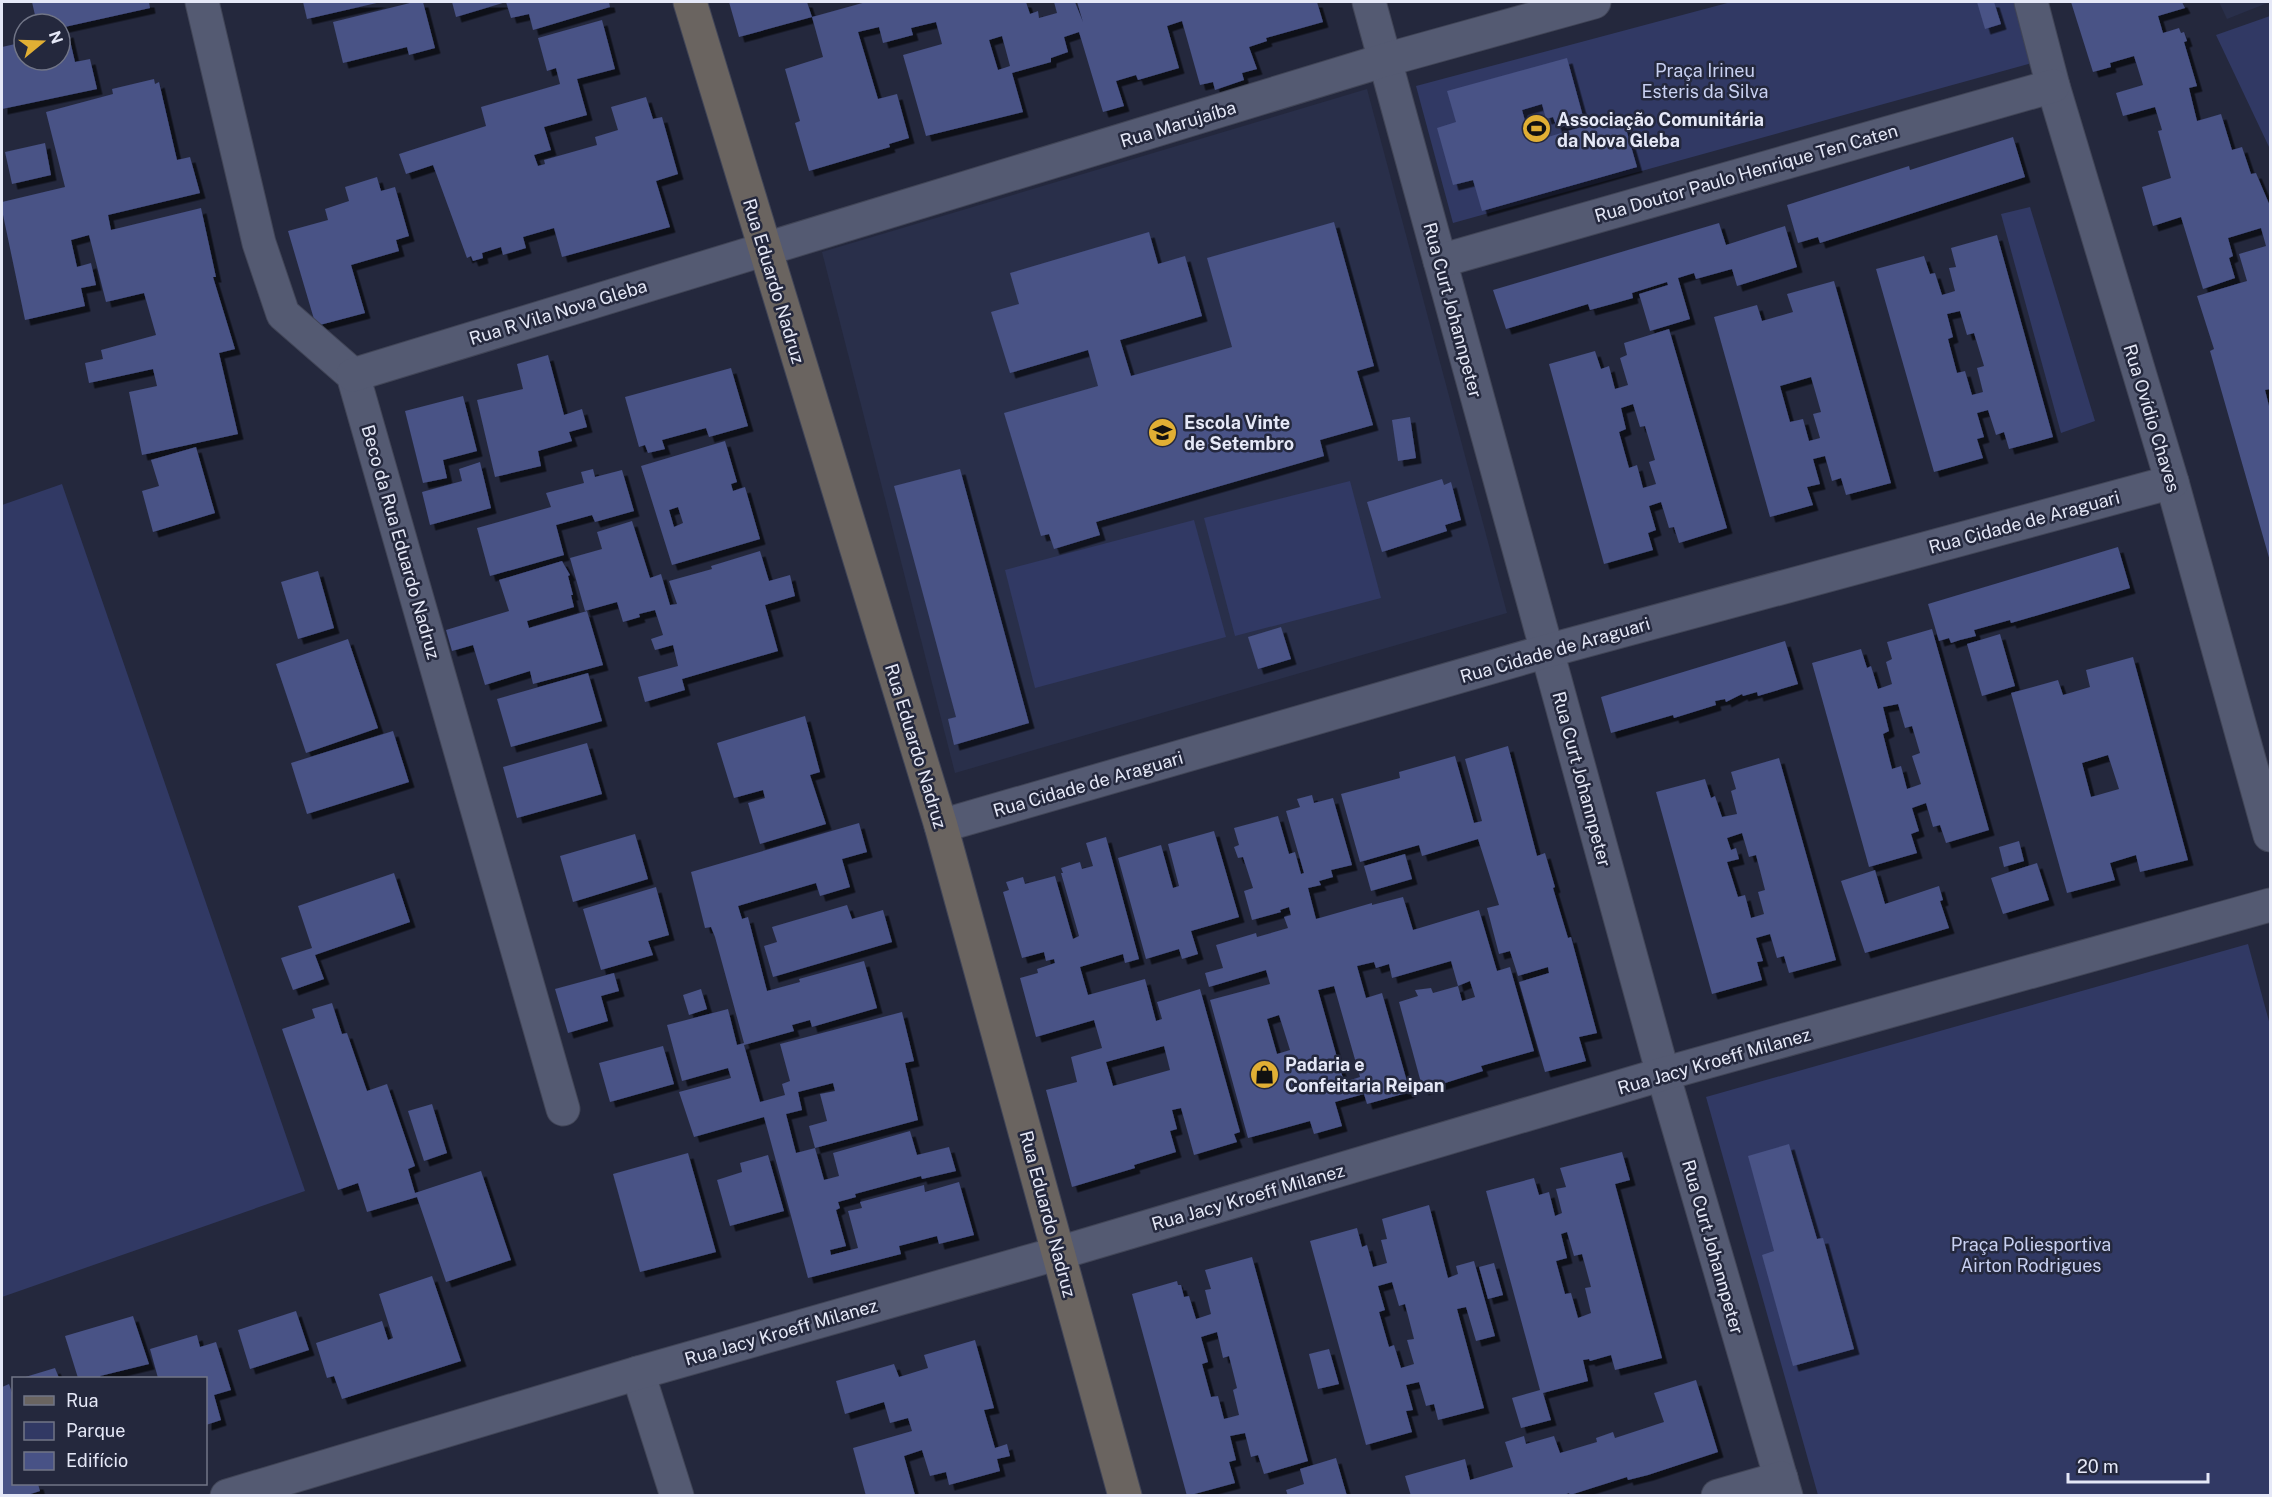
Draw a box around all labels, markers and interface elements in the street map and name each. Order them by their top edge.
north arrow [12,12,72,72]
text: N [45,28,67,46]
park label: Praça Irineu Esteris da Silva [1641,60,1769,102]
street label: Rua Marujaíba [1118,96,1238,152]
place label: Associação Comunitária da Nova Gleba [1557,109,1764,151]
sports icon: Associação Comunitária da Nova Gleba [1520,113,1552,145]
street label: Rua Doutor Paulo Henrique Ten Caten [1592,120,1900,226]
street label: Rua Eduardo Nadruz [739,196,809,366]
street label: Rua Curt Johannpeter [1419,220,1487,400]
street label: Rua R Vila Nova Gleba [467,275,649,349]
street label: Rua Ovídio Chaves [2119,341,2185,495]
place label: Escola Vinte de Setembro [1184,412,1294,454]
school or university icon: Escola Vinte de Setembro [1147,416,1179,448]
street label: Beco da Rua Eduardo Nadruz [357,422,445,662]
street label: Rua Cidade de Araguari [1926,486,2122,558]
street label: Rua Cidade de Araguari [1458,613,1652,687]
street label: Rua Eduardo Nadruz [881,661,951,831]
street label: Rua Curt Johannpeter [1548,689,1616,869]
street label: Rua Cidade de Araguari [991,747,1185,821]
street label: Rua Jacy Kroeff Milanez [1615,1023,1813,1099]
place label: Padaria e Confeitaria Reipan [1285,1054,1444,1096]
shop icon: Padaria e Confeitaria Reipan [1248,1058,1280,1090]
street label: Rua Eduardo Nadruz [1016,1128,1080,1300]
street label: Rua Curt Johannpeter [1678,1157,1748,1337]
street label: Rua Jacy Kroeff Milanez [1149,1159,1347,1235]
park label: Praça Poliesportiva Airton Rodrigues [1951,1234,2111,1276]
street label: Rua Jacy Kroeff Milanez [682,1294,880,1370]
legend [12,1377,207,1485]
text: Rua [66,1390,98,1411]
text: Parque [66,1420,126,1441]
scale bar [2068,1446,2208,1484]
text: Edifício [66,1450,128,1471]
text: 20 m [2077,1456,2119,1477]

